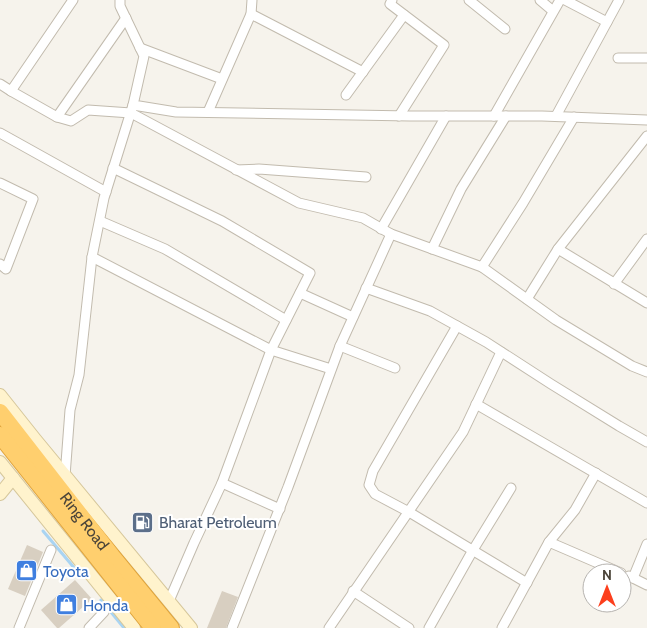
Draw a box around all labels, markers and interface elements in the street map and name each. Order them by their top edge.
street label: Ring Road [56,488,113,554]
fuel station icon: Bharat Petroleum [131,510,155,534]
place label: Bharat Petroleum [159,513,277,532]
shop icon: Toyota [15,559,39,583]
place label: Toyota [43,562,89,581]
north arrow [582,563,632,613]
text: N [602,566,612,584]
shop icon: Honda [55,593,79,617]
place label: Honda [83,596,129,615]

